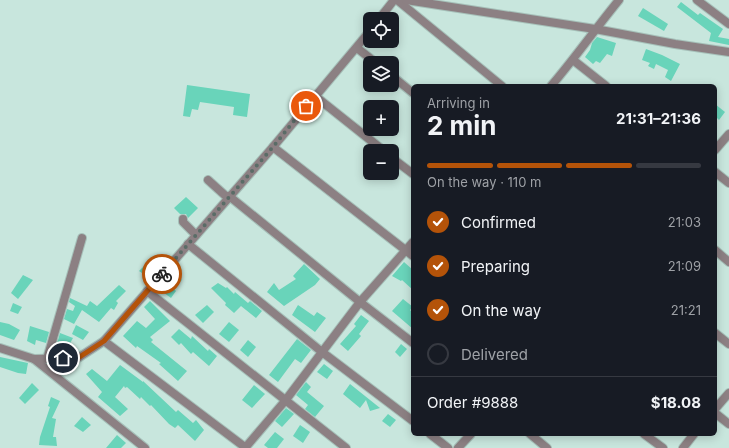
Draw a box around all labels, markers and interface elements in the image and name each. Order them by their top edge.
map controls [363,12,399,180]
button: locate [363,12,399,48]
button: layers [363,56,399,92]
pin [289,89,323,123]
icon: bag [295,95,317,117]
text: Arriving in [427,95,490,111]
button: + [363,100,399,136]
text: 21:31–21:36 [616,109,701,128]
text: 2 min [427,110,497,141]
button: − [363,144,399,180]
text: On the way · 110 m [427,174,541,190]
icon: check [427,211,449,233]
text: Confirmed [461,213,536,232]
text: 21:03 [668,214,701,230]
courier [142,254,182,294]
icon: check [427,255,449,277]
text: Preparing [461,257,530,276]
text: 21:09 [668,258,701,274]
icon: bike [151,263,173,285]
icon: check [427,299,449,321]
text: On the way [461,301,541,320]
text: 21:21 [671,302,701,318]
pin [46,341,80,375]
text: Delivered [461,345,528,364]
icon: home [52,347,74,369]
text: Order #9888 [427,393,518,412]
text: $18.08 [651,393,701,412]

